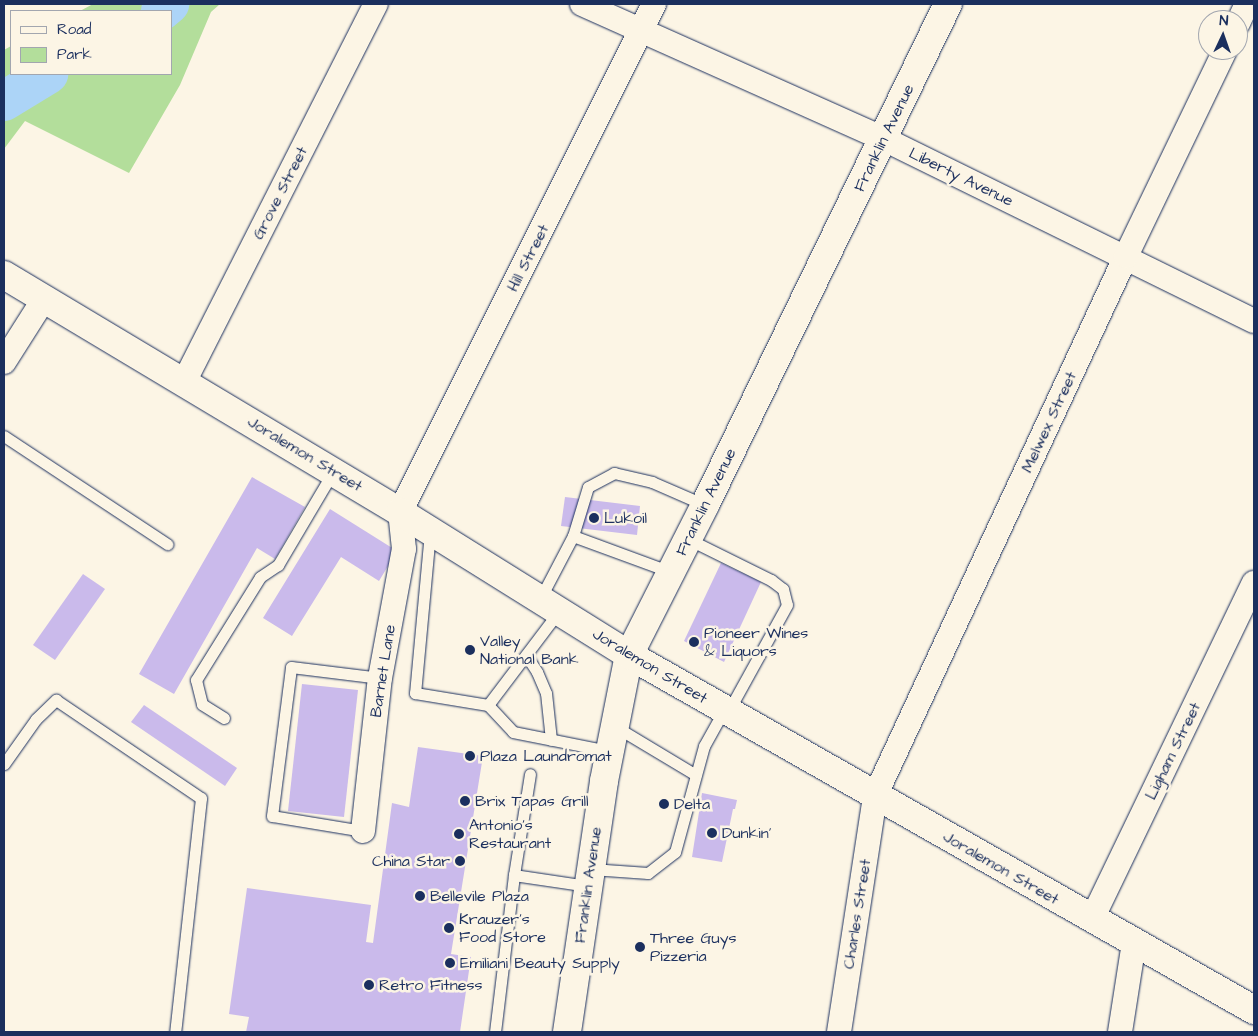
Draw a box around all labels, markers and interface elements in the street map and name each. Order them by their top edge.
legend [10,10,172,75]
north arrow [1198,10,1248,60]
text: N [1219,11,1229,31]
text: Road [57,19,91,40]
text: Park [57,44,92,65]
street label: Franklin Avenue [850,81,918,195]
street label: Grove Street [248,143,312,243]
street label: Liberty Avenue [906,143,1016,211]
street label: Hill Street [503,221,553,295]
street label: Melwex Street [1017,368,1081,476]
street label: Joralemon Street [244,412,366,496]
street label: Franklin Avenue [672,445,740,559]
place label: Lukoil [604,508,647,528]
marker: Lukoil [588,512,600,524]
street label: Barnet Lane [366,623,400,719]
place label: Pioneer Wines & Liquors [704,623,808,661]
street label: Joralemon Street [589,624,711,708]
place label: Valley National Bank [480,631,578,669]
marker: Pioneer Wines & Liquors [688,636,700,648]
marker: Valley National Bank [464,644,476,656]
street label: Ligham Street [1141,699,1205,803]
place label: Plaza Laundromat [480,746,612,766]
marker: Plaza Laundromat [464,750,476,762]
place label: Brix Tapas Grill [475,791,589,811]
place label: Delta [674,794,710,814]
marker: Brix Tapas Grill [459,795,471,807]
marker: Delta [658,798,670,810]
place label: Antonio's Restaurant [469,815,551,853]
place label: Dunkin' [722,823,771,843]
street label: Franklin Avenue [570,826,606,944]
marker: Dunkin' [706,827,718,839]
street label: Joralemon Street [940,827,1062,909]
marker: Antonio's Restaurant [453,828,465,840]
place label: China Star [372,851,450,871]
marker: China Star [454,855,466,867]
street label: Charles Street [839,858,875,970]
place label: Bellevile Plaza [430,886,529,906]
marker: Bellevile Plaza [414,890,426,902]
place label: Krauzer's Food Store [459,909,546,947]
marker: Krauzer's Food Store [443,922,455,934]
place label: Three Guys Pizzeria [650,928,736,966]
marker: Three Guys Pizzeria [634,941,646,953]
place label: Emiliani Beauty Supply [460,953,620,973]
marker: Emiliani Beauty Supply [444,957,456,969]
place label: Retro Fitness [379,975,482,995]
marker: Retro Fitness [363,979,375,991]

